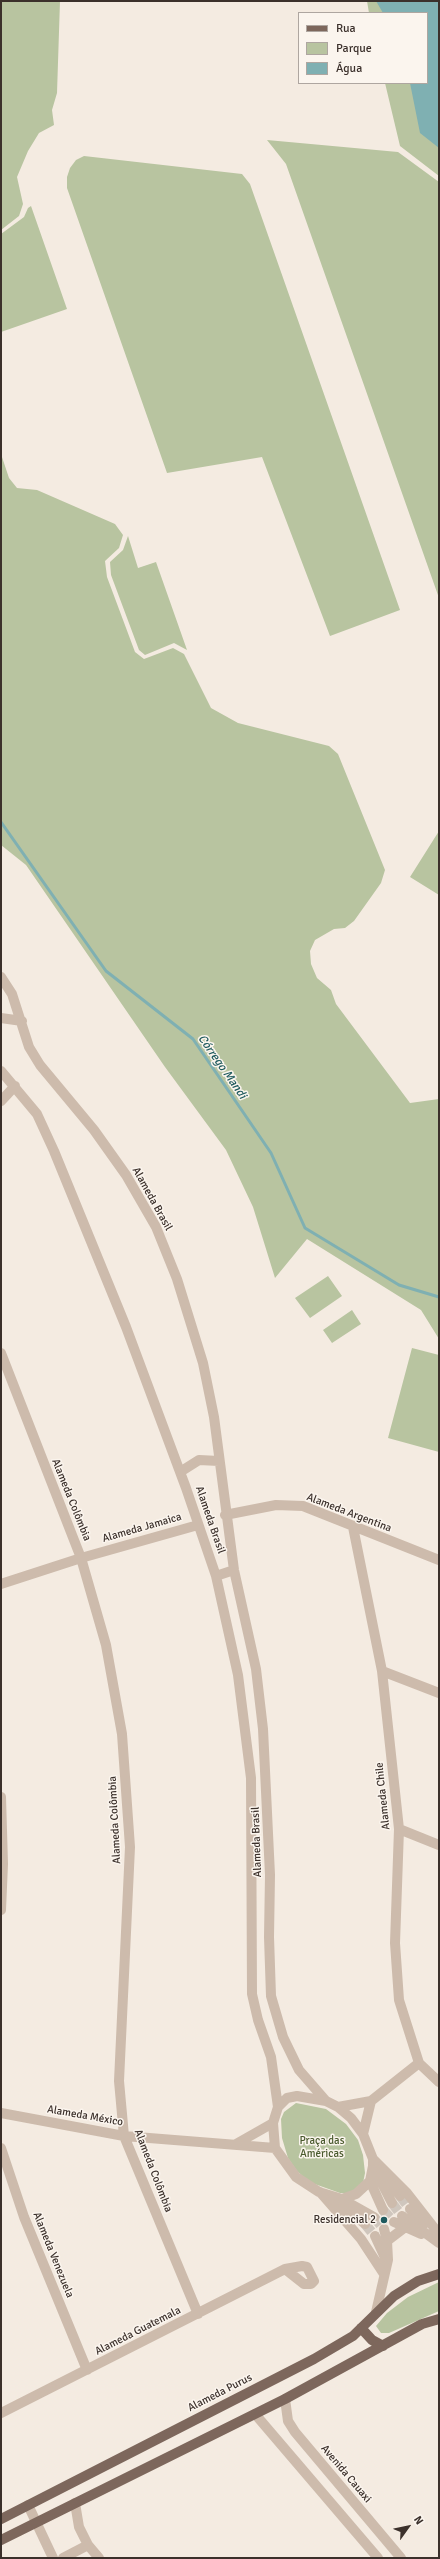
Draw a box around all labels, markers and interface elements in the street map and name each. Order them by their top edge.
legend [298,12,428,84]
text: Rua [336,21,356,36]
text: Parque [336,41,372,56]
text: Água [336,61,362,76]
water label: Córrego Mandi [195,1032,249,1102]
street label: Alameda Brasil [129,1165,175,1233]
street label: Alameda Colômbia [48,1457,94,1543]
street label: Alameda Brasil [192,1484,228,1556]
street label: Alameda Argentina [305,1491,393,1535]
street label: Alameda Jamaica [101,1510,183,1546]
street label: Alameda Chile [373,1762,393,1830]
street label: Alameda Colômbia [106,1776,124,1864]
street label: Alameda Brasil [249,1806,265,1878]
street label: Alameda México [46,2103,124,2129]
street label: Alameda Colômbia [131,2128,175,2214]
park label: Praça das Américas [300,2134,344,2160]
street label: Alameda Venezuela [30,2210,76,2300]
place label: Residencial 2 [313,2213,376,2227]
marker: Residencial 2 [379,2215,389,2225]
street label: Alameda Guatemala [93,2304,183,2358]
street label: Alameda Purus [186,2371,254,2415]
street label: Avenida Cauaxi [318,2442,374,2506]
north arrow [388,2507,428,2547]
text: N [411,2513,426,2527]

